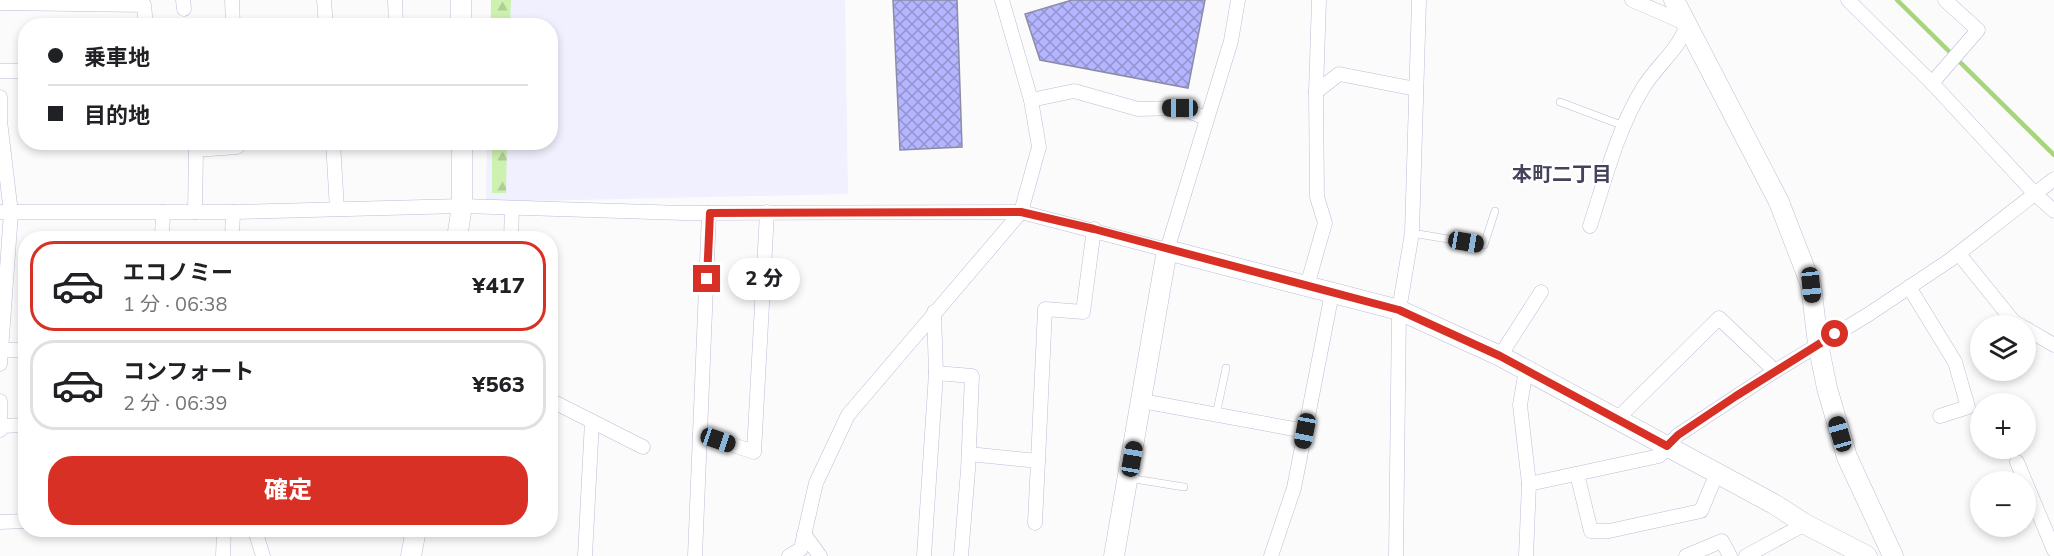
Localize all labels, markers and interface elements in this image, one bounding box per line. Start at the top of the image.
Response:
text: 乗車地 [84,43,150,73]
car [1162,99,1198,117]
text: 目的地 [84,101,150,131]
district label: 本町二丁目 [1512,161,1612,188]
car [1447,230,1485,254]
text: エコノミー [123,258,233,288]
callout: 2 分 [728,258,800,300]
icon: car [51,259,105,313]
route end [693,265,720,292]
text: 2 分 [745,265,783,292]
car [1800,266,1822,304]
text: ¥417 [472,271,525,301]
text: 1 分 · 06:38 [123,291,228,318]
map controls [1970,315,2036,537]
button: layers [1970,315,2036,381]
route start [1821,320,1848,347]
text: コンフォート [123,357,254,387]
icon: car [51,358,105,412]
text: ¥563 [472,370,525,400]
text: 2 分 · 06:39 [123,390,228,417]
button: + [1970,393,2036,459]
car [1293,412,1317,450]
car [1826,414,1854,454]
car [698,426,738,454]
car [1120,440,1144,478]
button: 確定 [48,456,528,525]
button: − [1970,471,2036,537]

